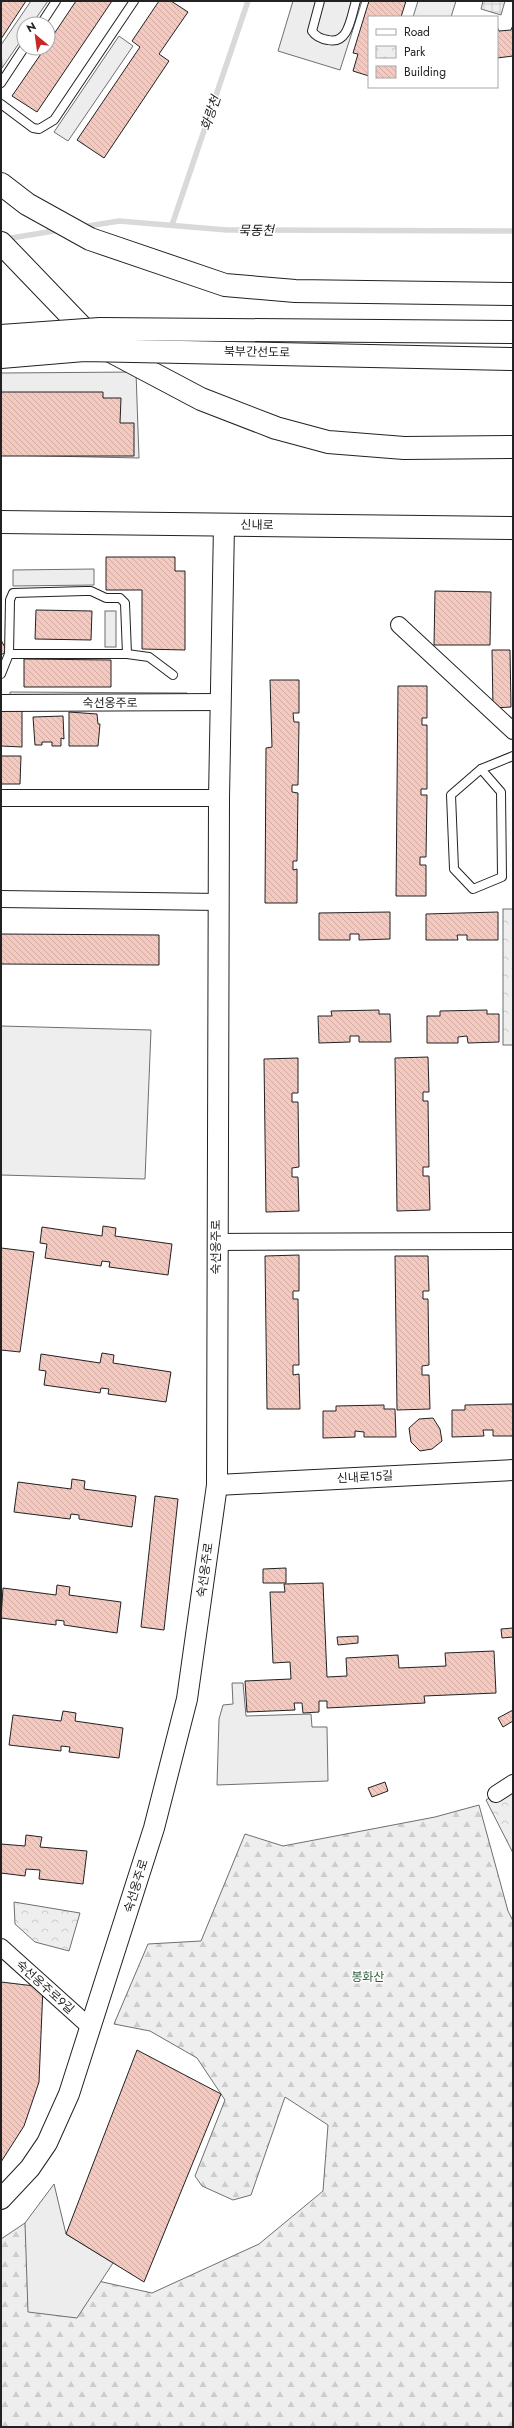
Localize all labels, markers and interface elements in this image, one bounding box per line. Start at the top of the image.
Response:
north arrow [16,16,56,56]
legend [368,16,498,88]
text: N [23,18,39,36]
text: Road [404,23,430,41]
text: Park [404,43,426,61]
text: Building [404,63,446,81]
water label: 화랑천 [196,92,226,133]
water label: 묵동천 [238,221,275,240]
street label: 북부간선도로 [224,342,290,362]
street label: 신내로 [240,516,274,534]
street label: 숙선옹주로 [82,694,138,712]
street label: 숙선옹주로 [207,1219,225,1275]
street label: 신내로15길 [336,1467,394,1487]
street label: 숙선옹주로 [192,1541,218,1599]
street label: 숙선옹주로 [119,1857,153,1915]
street label: 숙선옹주로9길 [12,1956,78,2018]
park label: 봉화산 [351,1968,385,1986]

